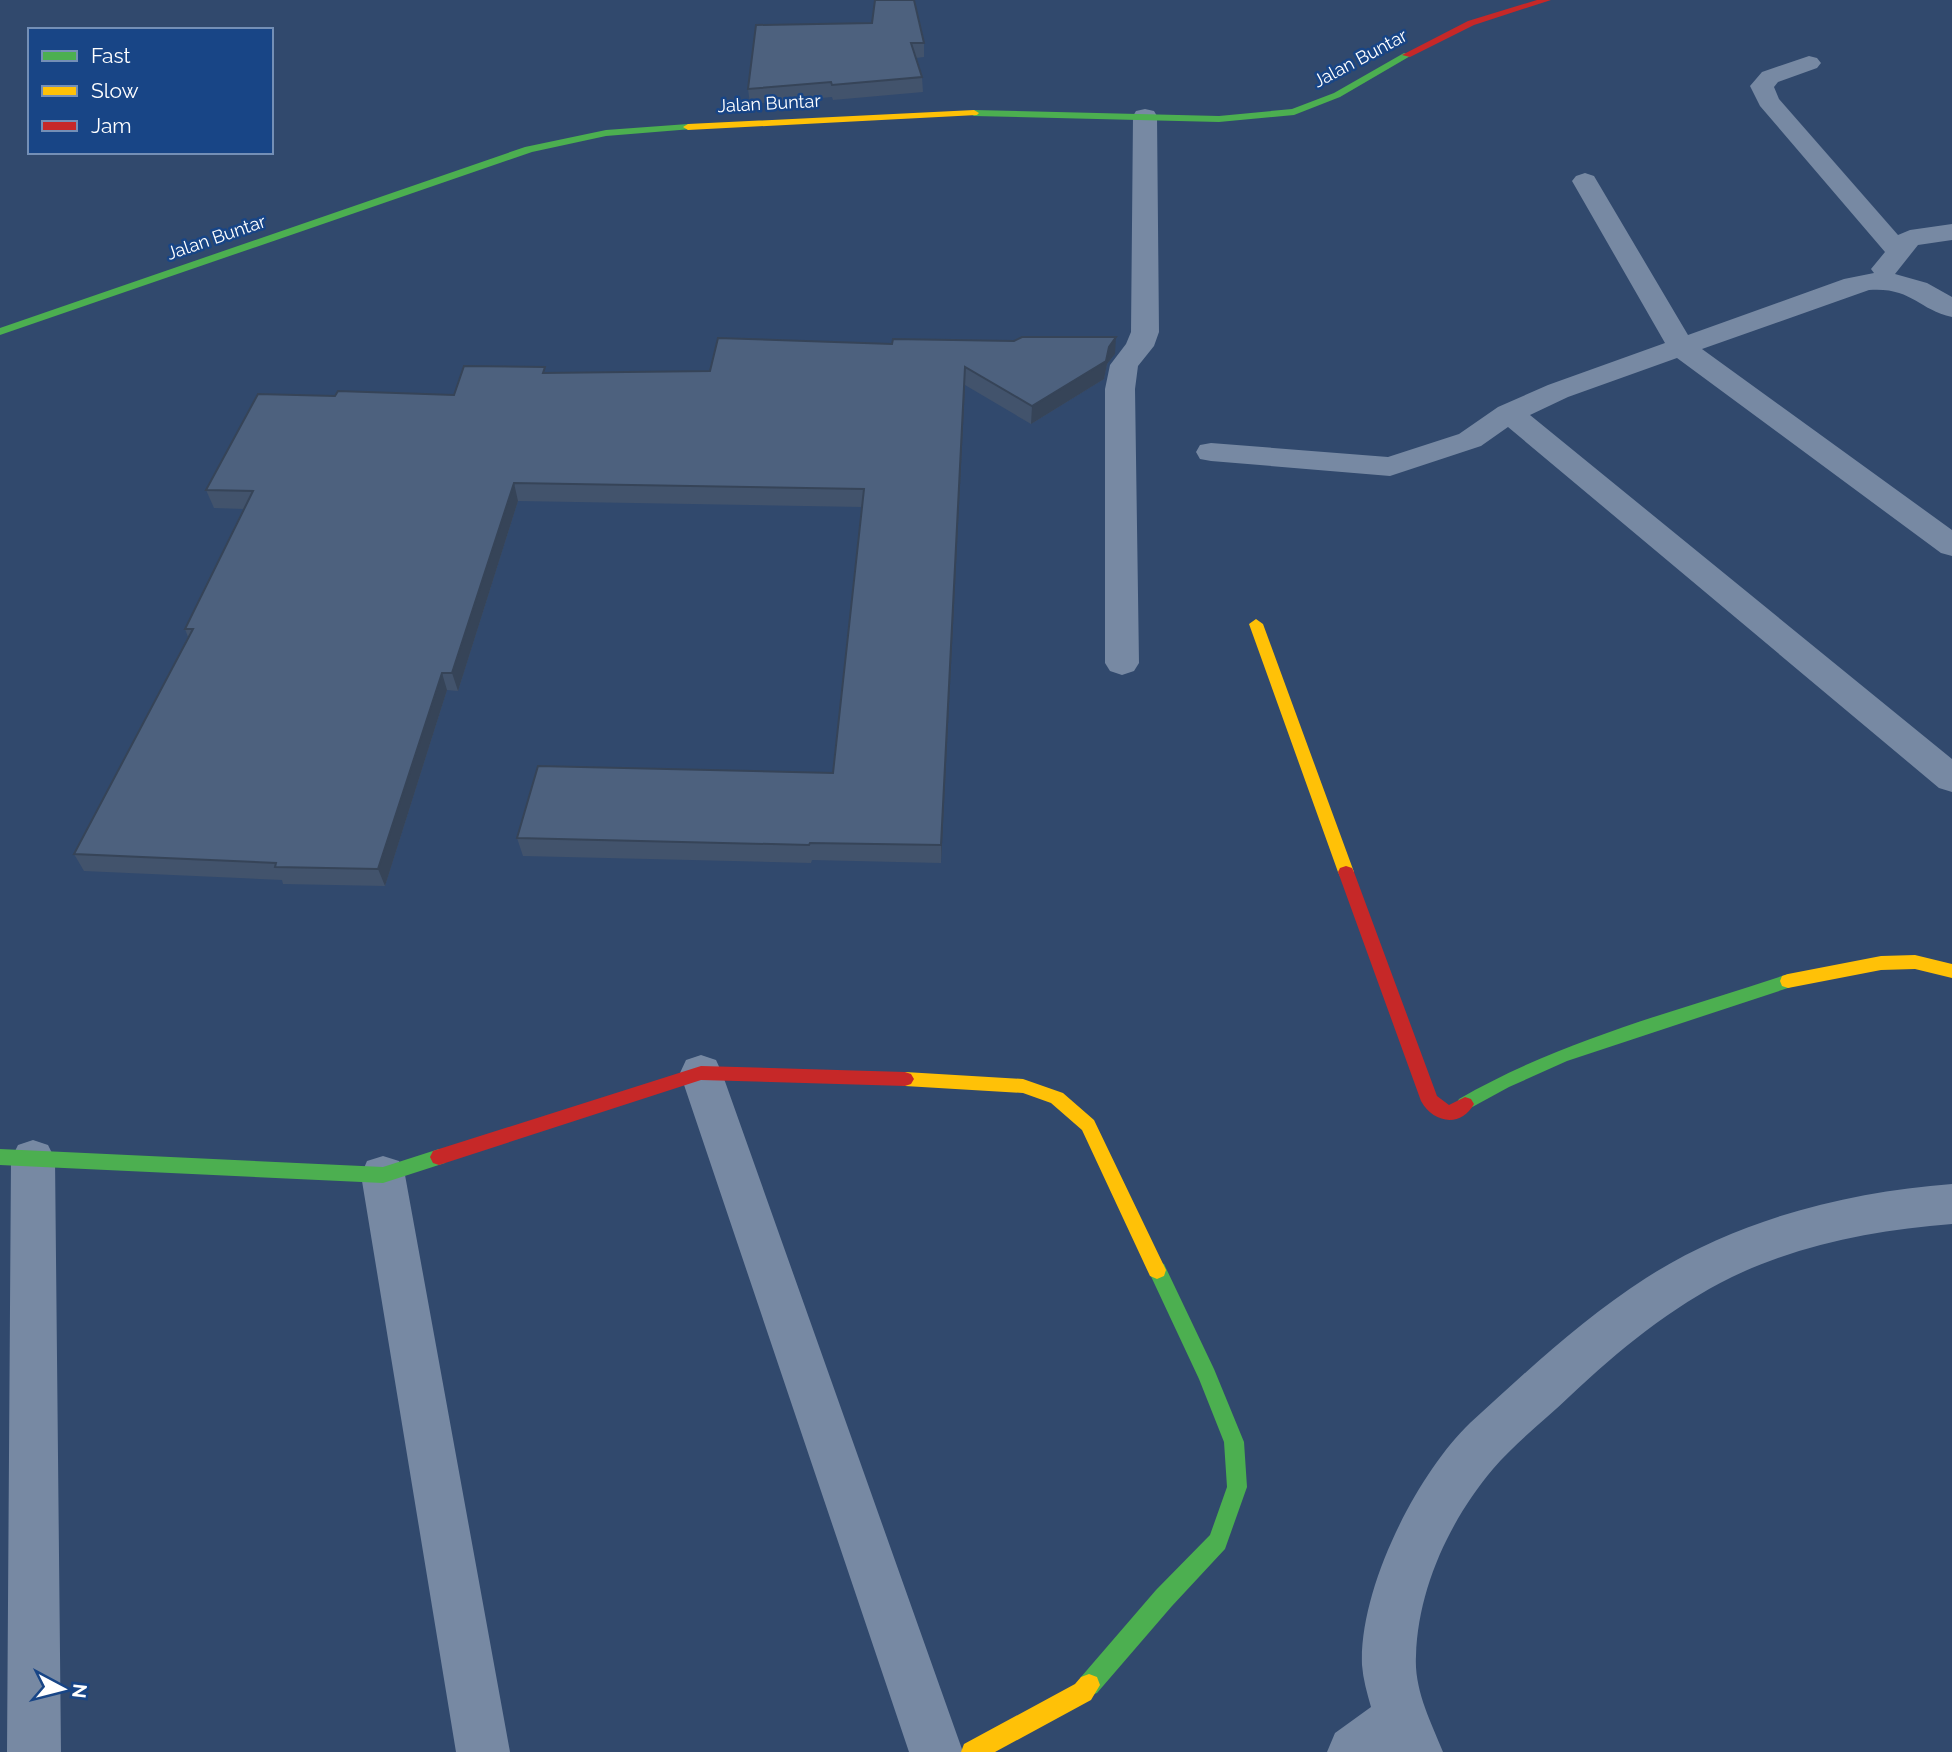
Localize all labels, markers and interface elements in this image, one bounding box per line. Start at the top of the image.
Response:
street label: Jalan Buntar [1309,24,1411,92]
legend [28,28,273,154]
text: Fast [91,43,131,68]
text: Slow [91,78,139,103]
street label: Jalan Buntar [717,90,822,116]
text: Jam [91,113,132,138]
street label: Jalan Buntar [164,210,269,264]
north arrow [28,1654,98,1724]
text: N [68,1683,92,1700]

